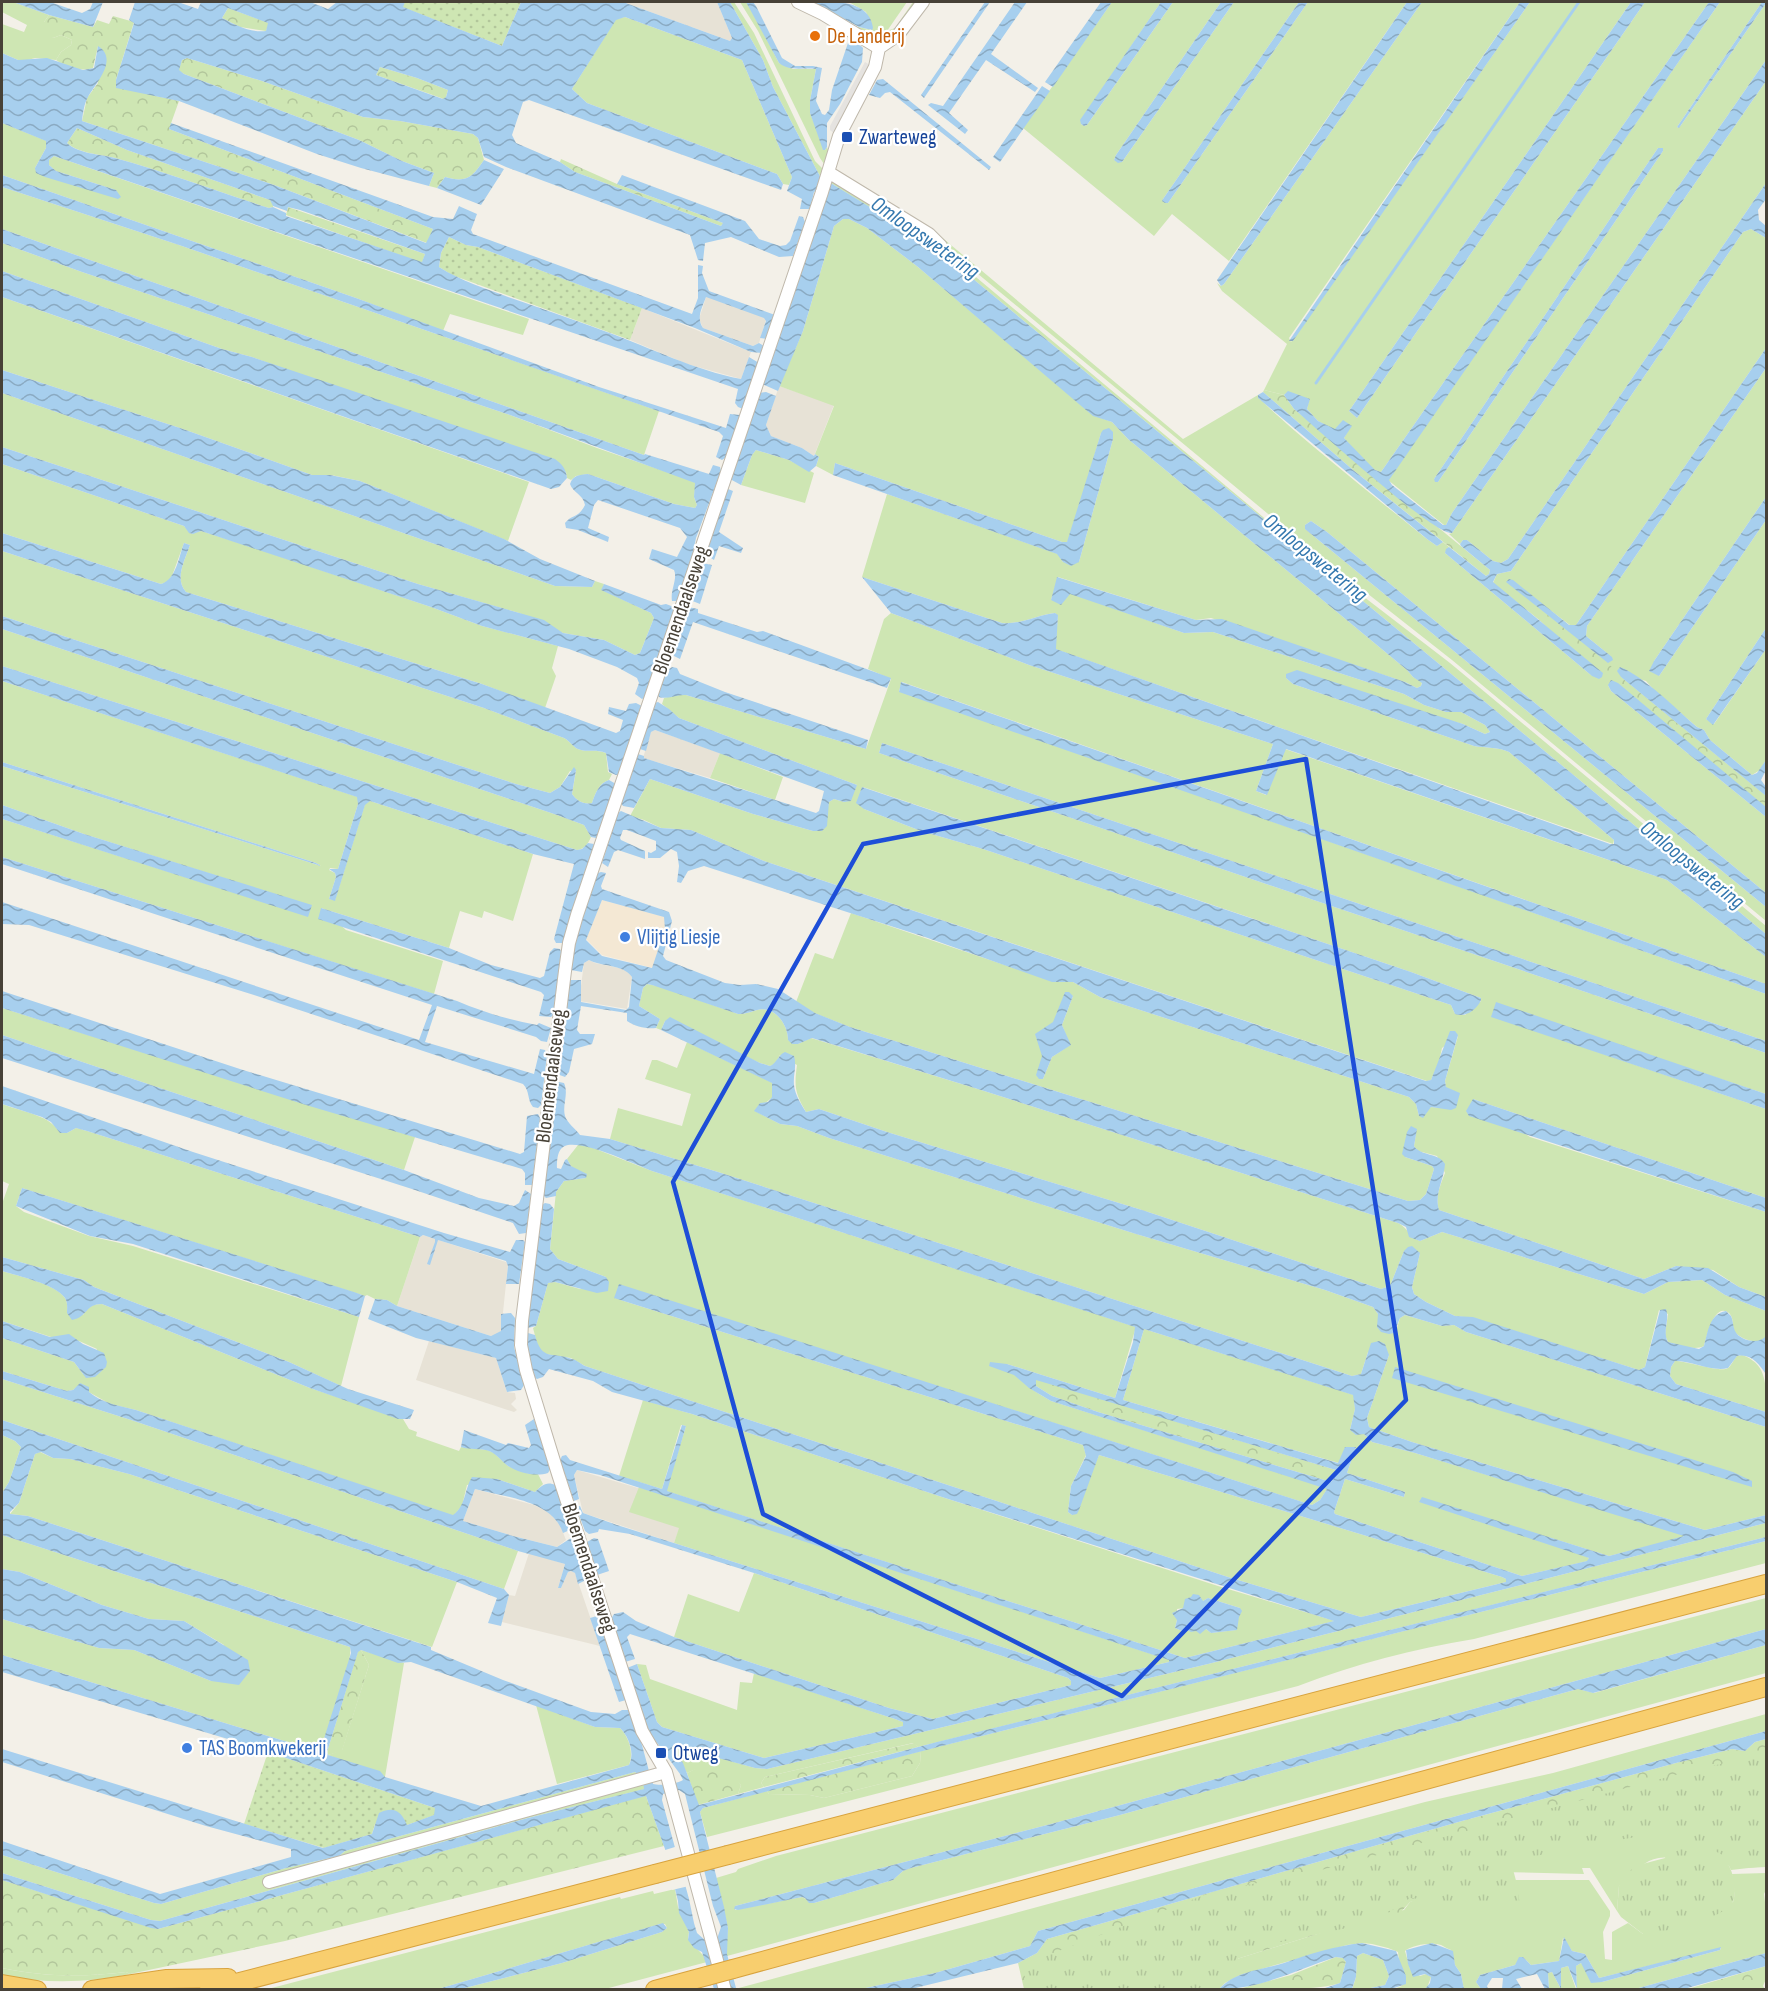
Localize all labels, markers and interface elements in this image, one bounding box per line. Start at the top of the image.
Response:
place label: De Landerij [827,24,905,49]
marker: De Landerij [808,29,822,43]
place label: Zwarteweg [859,125,936,150]
marker: Zwarteweg [840,130,854,144]
water label: Omloopswetering [865,191,985,285]
water label: Omloopswetering [1257,508,1373,608]
street label: Bloemendaalseweg [647,542,715,678]
water label: Omloopswetering [1634,815,1750,915]
place label: Vlijtig Liesje [637,925,720,950]
marker: Vlijtig Liesje [618,930,632,944]
street label: Bloemendaalseweg [530,1008,572,1144]
street label: Bloemendaalseweg [556,1500,622,1636]
place label: TAS Boomkwekerij [199,1736,326,1761]
marker: TAS Boomkwekerij [180,1741,194,1755]
place label: Otweg [673,1741,718,1766]
marker: Otweg [654,1746,668,1760]

